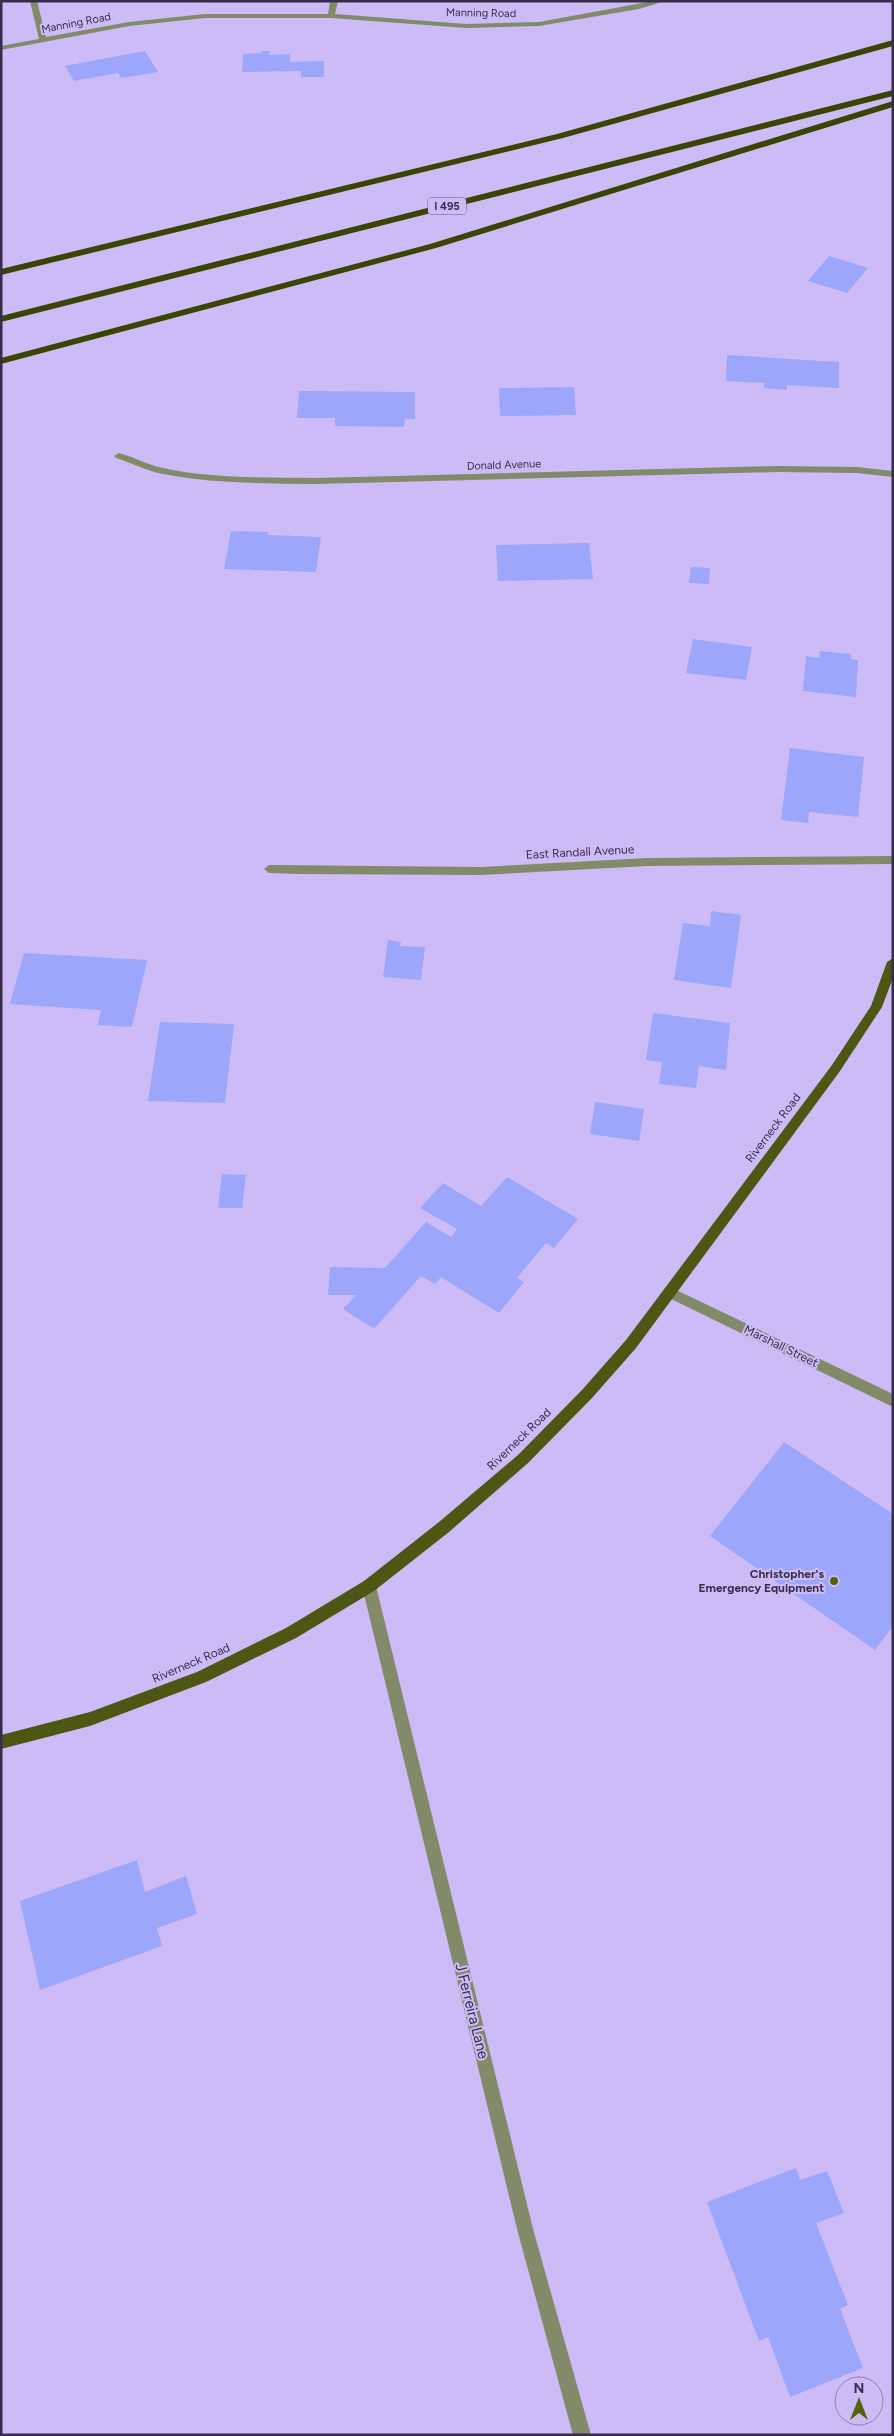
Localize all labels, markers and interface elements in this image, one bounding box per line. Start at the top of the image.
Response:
street label: Manning Road [446,6,516,20]
street label: Manning Road [40,10,112,36]
road number: I 495 [428,198,466,215]
street label: Donald Avenue [467,457,541,473]
street label: East Randall Avenue [525,842,635,862]
street label: Riverneck Road [742,1091,804,1165]
street label: Marshall Street [742,1322,821,1370]
street label: Riverneck Road [484,1405,554,1473]
place label: Christopher's Emergency Equipment [698,1567,824,1595]
marker: Christopher's Emergency Equipment [828,1575,840,1587]
street label: Riverneck Road [150,1640,232,1686]
street label: J Ferreira Lane [451,1961,493,2061]
north arrow [834,2376,884,2426]
text: N [854,2380,864,2397]

